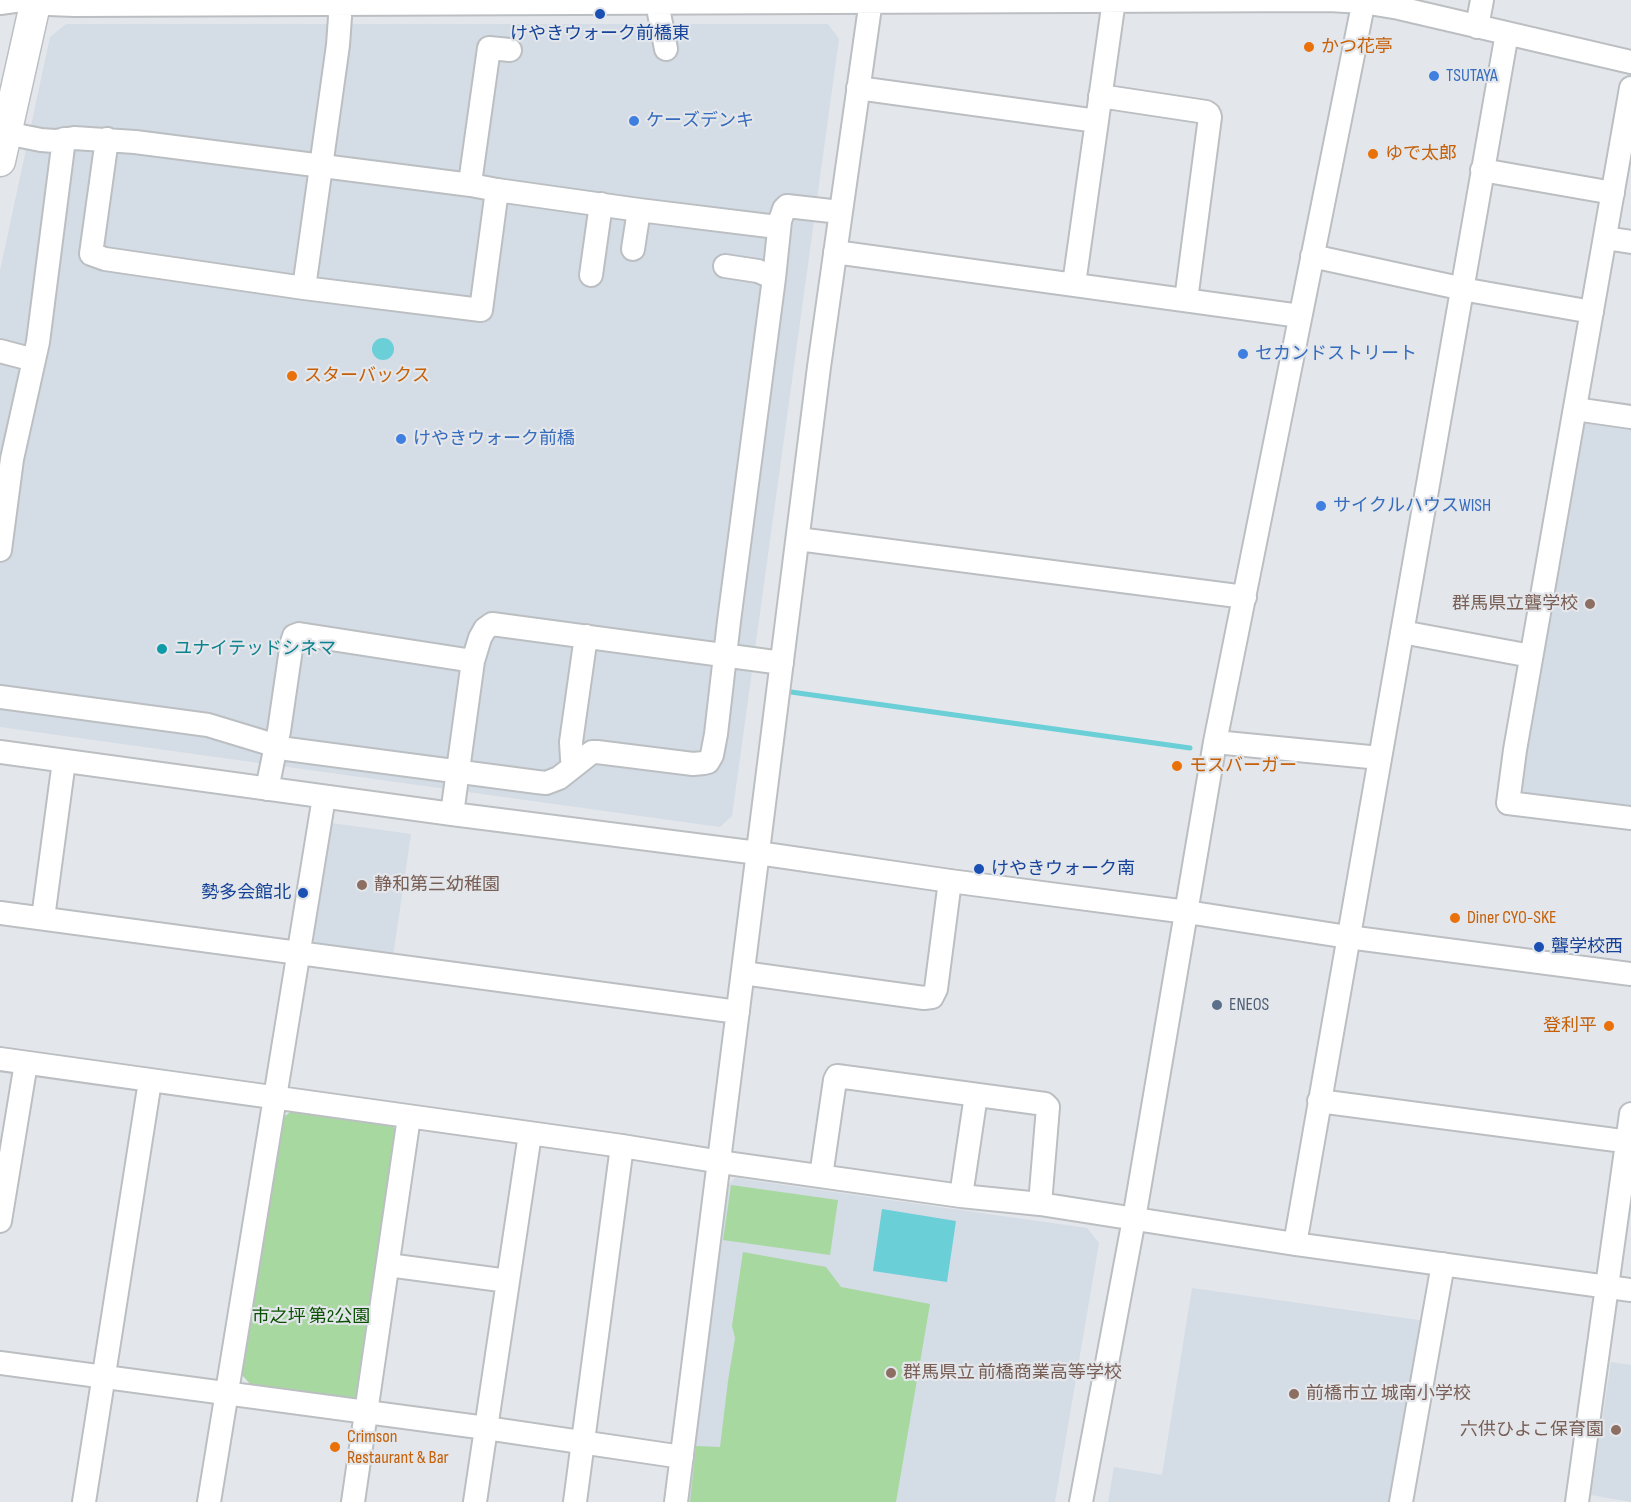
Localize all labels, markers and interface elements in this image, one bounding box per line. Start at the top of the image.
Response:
marker: けやきウォーク前橋東 [593,7,607,21]
place label: けやきウォーク前橋東 [510,23,690,45]
place label: かつ花亭 [1321,36,1393,58]
marker: かつ花亭 [1302,40,1316,54]
place label: TSUTAYA [1446,65,1498,87]
marker: TSUTAYA [1427,69,1441,83]
place label: ケーズデンキ [646,110,754,132]
marker: ケーズデンキ [627,114,641,128]
place label: ゆで太郎 [1385,143,1457,165]
marker: ゆで太郎 [1366,147,1380,161]
place label: セカンドストリート [1255,343,1417,365]
marker: セカンドストリート [1236,347,1250,361]
place label: スターバックス [304,365,430,387]
marker: スターバックス [285,369,299,383]
place label: けやきウォーク前橋 [413,428,575,450]
marker: けやきウォーク前橋 [394,432,408,446]
place label: サイクルハウスWISH [1333,495,1491,517]
marker: サイクルハウスWISH [1314,499,1328,513]
place label: 群馬県立聾学校 [1452,593,1578,615]
marker: 群馬県立聾学校 [1583,597,1597,611]
place label: ユナイテッドシネマ [174,638,336,660]
marker: ユナイテッドシネマ [155,642,169,656]
place label: モスバーガー [1189,755,1297,777]
marker: モスバーガー [1170,759,1184,773]
place label: けやきウォーク南 [991,858,1135,880]
marker: けやきウォーク南 [972,862,986,876]
place label: 静和第三幼稚園 [374,874,500,896]
marker: 静和第三幼稚園 [355,878,369,892]
place label: 勢多会館北 [201,882,291,904]
marker: 勢多会館北 [296,886,310,900]
place label: Diner CYO-SKE [1467,907,1556,929]
marker: Diner CYO-SKE [1448,911,1462,925]
place label: 聾学校西 [1551,936,1623,958]
marker: 聾学校西 [1532,940,1546,954]
place label: ENEOS [1229,994,1269,1016]
marker: ENEOS [1210,998,1224,1012]
place label: 登利平 [1543,1015,1597,1037]
marker: 登利平 [1602,1019,1616,1033]
park label: 市之坪 第2公園 [252,1306,370,1328]
place label: 群馬県立 前橋商業高等学校 [903,1362,1122,1384]
marker: 群馬県立 前橋商業高等学校 [884,1366,898,1380]
place label: 前橋市立 城南小学校 [1306,1383,1471,1405]
marker: 前橋市立 城南小学校 [1287,1387,1301,1401]
place label: 六供ひよこ保育園 [1460,1419,1604,1441]
marker: 六供ひよこ保育園 [1609,1423,1623,1437]
place label: Crimson Restaurant & Bar [347,1426,449,1468]
marker: Crimson Restaurant & Bar [328,1440,342,1454]

